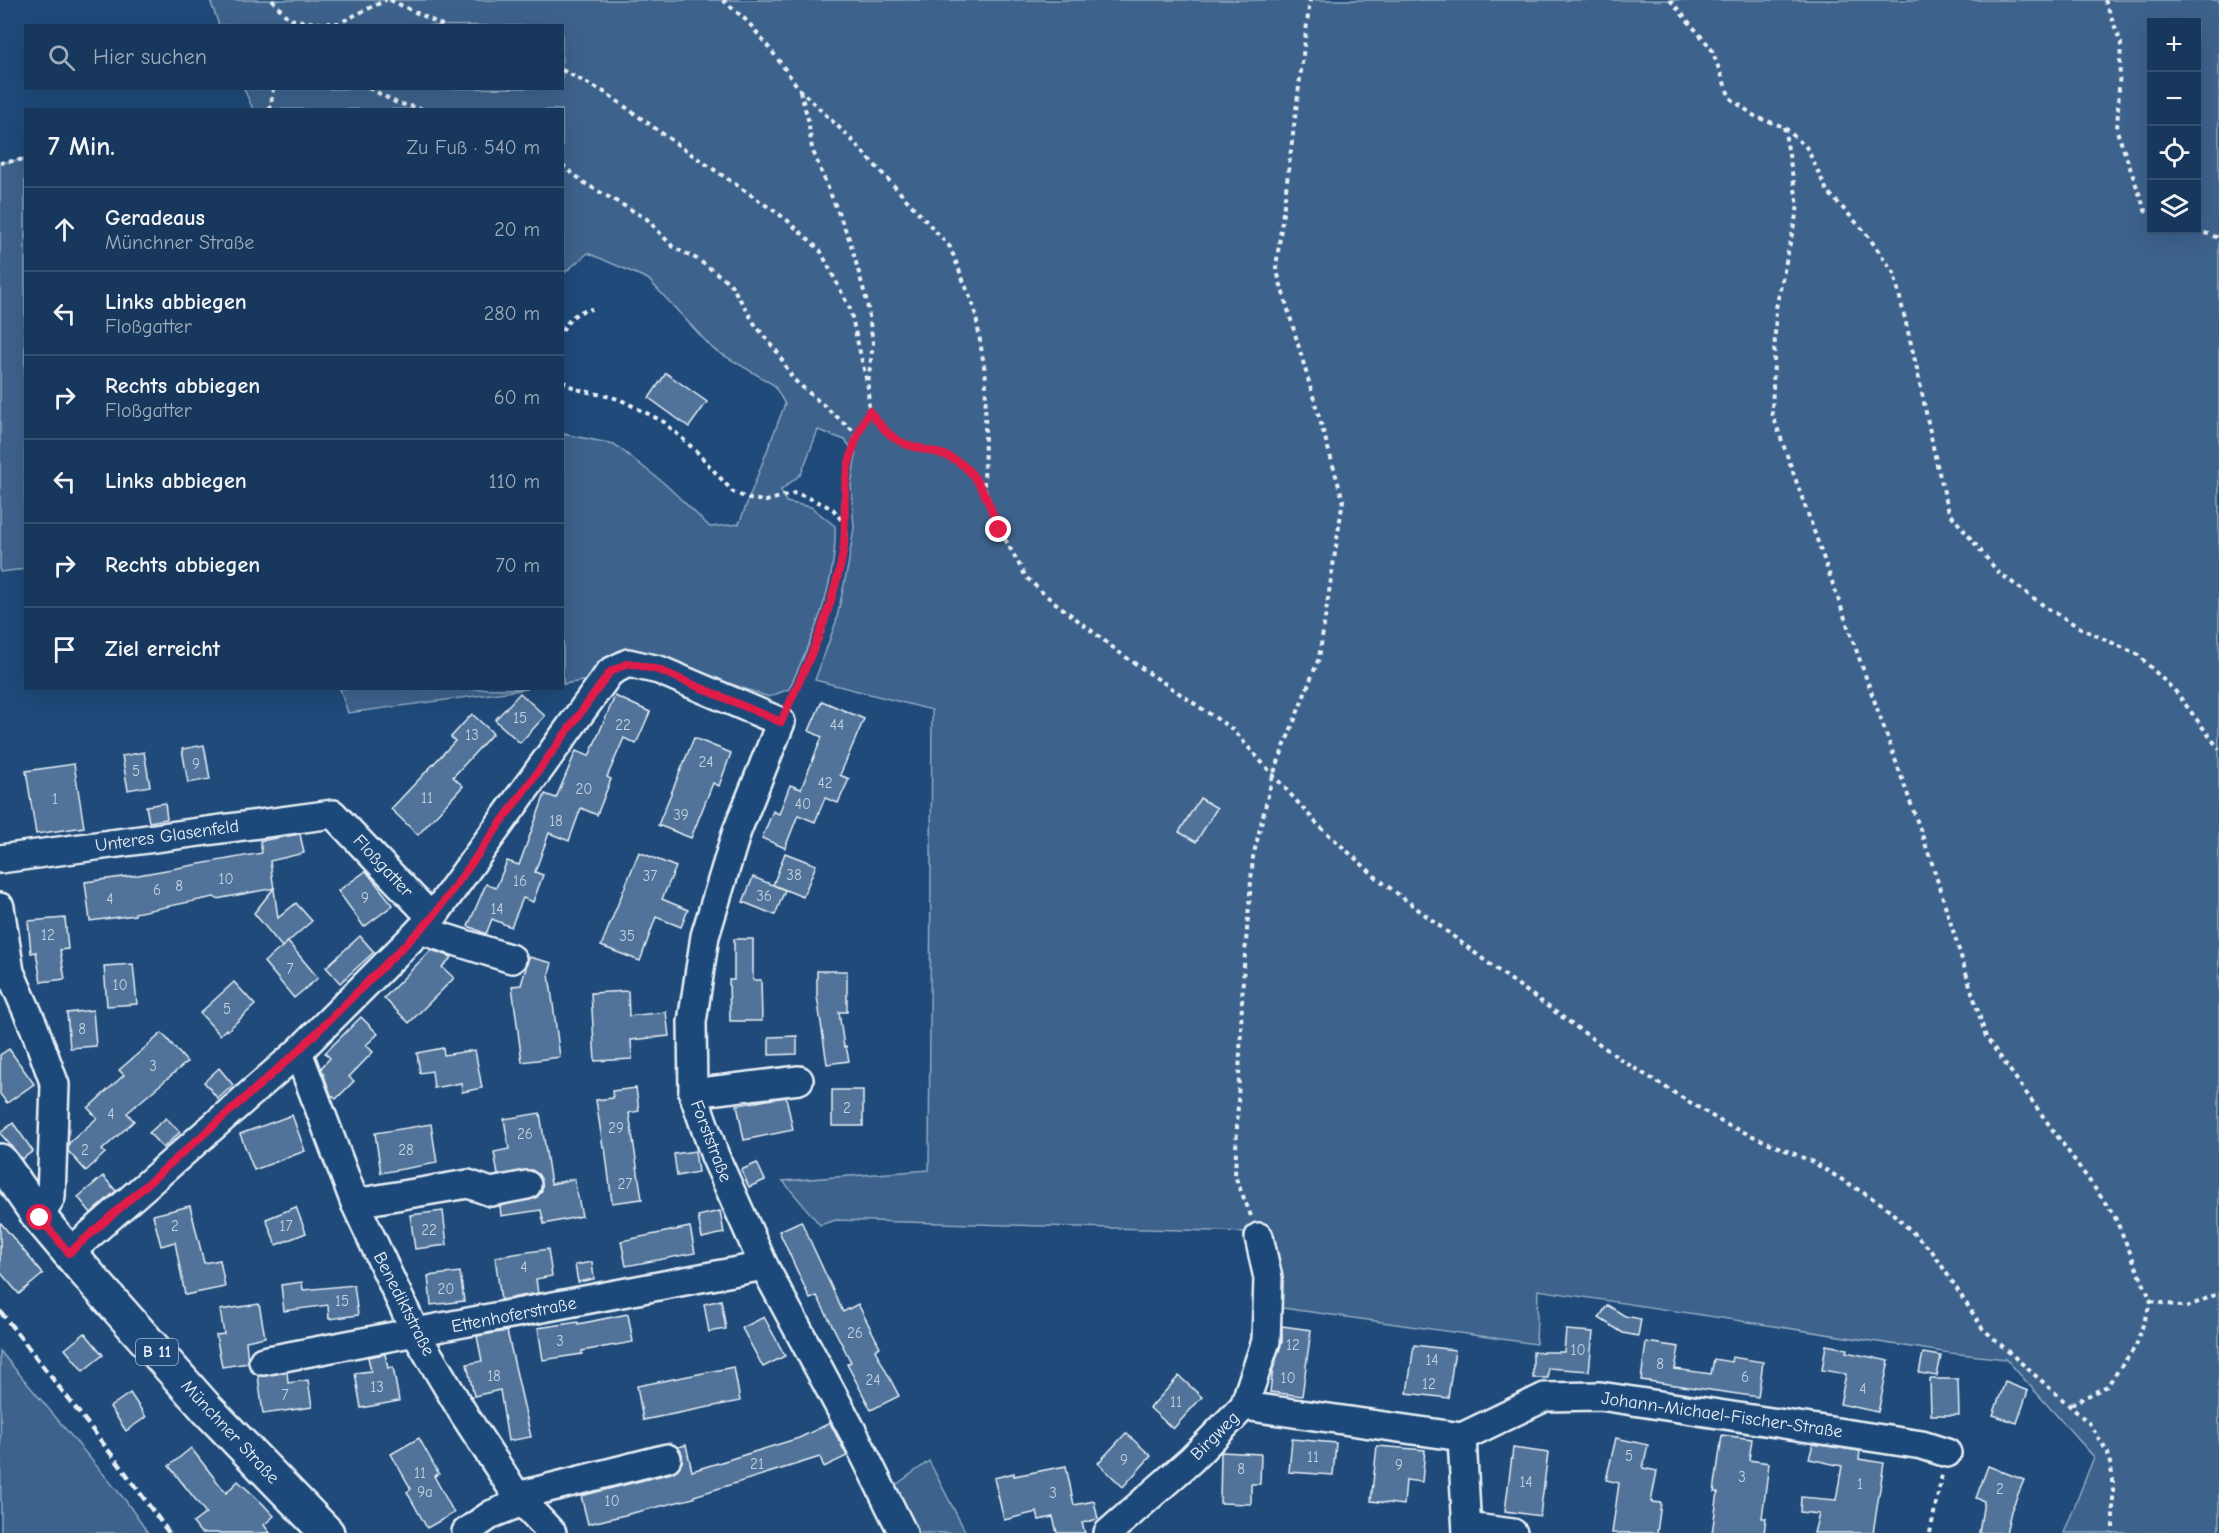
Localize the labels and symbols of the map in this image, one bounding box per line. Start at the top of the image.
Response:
route end [985,516,1011,542]
house number: 15 [513,709,527,727]
house number: 22 [615,716,631,734]
house number: 44 [830,716,844,734]
house number: 13 [465,726,479,744]
house number: 24 [698,753,714,771]
house number: 9 [192,755,200,773]
house number: 5 [132,762,140,780]
house number: 42 [817,774,833,792]
house number: 20 [576,780,592,798]
house number: 11 [421,789,433,807]
house number: 1 [52,790,58,808]
house number: 40 [795,795,811,813]
house number: 39 [673,806,689,824]
house number: 18 [549,812,563,830]
street label: Unteres Glasenfeld [94,816,240,856]
street label: Floßgatter [349,830,418,902]
house number: 38 [786,866,802,884]
house number: 37 [643,867,657,885]
house number: 10 [218,870,234,888]
house number: 16 [513,872,527,890]
house number: 8 [175,877,183,895]
house number: 6 [153,881,161,899]
house number: 36 [756,887,772,905]
house number: 9 [361,889,369,907]
house number: 4 [106,890,114,908]
house number: 14 [490,900,504,918]
house number: 12 [41,926,55,944]
house number: 35 [619,927,635,945]
house number: 7 [286,960,294,978]
house number: 10 [112,976,128,994]
house number: 5 [223,1000,231,1018]
house number: 8 [78,1020,86,1038]
house number: 3 [149,1057,157,1075]
street label: Forststraße [686,1097,736,1185]
house number: 2 [843,1099,851,1117]
house number: 4 [107,1105,115,1123]
house number: 29 [608,1119,624,1137]
house number: 26 [517,1125,533,1143]
house number: 2 [81,1141,89,1159]
house number: 28 [398,1141,414,1159]
house number: 27 [618,1175,632,1193]
route start [26,1204,52,1230]
house number: 2 [171,1217,179,1235]
house number: 17 [279,1217,293,1235]
house number: 22 [421,1221,437,1239]
street label: Benediktstraße [369,1249,439,1359]
house number: 4 [520,1258,528,1276]
house number: 20 [438,1280,454,1298]
house number: 15 [335,1292,349,1310]
street label: Ettenhoferstraße [450,1293,578,1337]
house number: 26 [847,1324,863,1342]
house number: 3 [556,1332,564,1350]
house number: 12 [1286,1336,1300,1354]
road number: B 11 [136,1339,178,1365]
house number: 10 [1570,1341,1586,1359]
house number: 14 [1425,1351,1439,1369]
house number: 8 [1656,1355,1664,1373]
house number: 18 [487,1367,501,1385]
house number: 6 [1741,1368,1749,1386]
house number: 10 [1280,1369,1296,1387]
house number: 24 [865,1371,881,1389]
house number: 12 [1422,1375,1436,1393]
street label: Münchner Straße [177,1376,283,1488]
house number: 13 [370,1378,384,1396]
house number: 4 [1859,1380,1867,1398]
house number: 7 [281,1386,289,1404]
street label: Johann-Michael-Fischer-Straße [1600,1388,1844,1442]
house number: 11 [1170,1393,1182,1411]
street label: Birgweg [1186,1407,1244,1465]
house number: 5 [1625,1447,1633,1465]
house number: 11 [1307,1448,1319,1466]
house number: 9 [1120,1451,1128,1469]
house number: 21 [750,1455,764,1473]
house number: 9 [1395,1456,1403,1474]
house number: 8 [1237,1460,1245,1478]
house number: 11 [414,1464,426,1482]
house number: 3 [1738,1468,1746,1486]
house number: 14 [1519,1473,1533,1491]
house number: 1 [1857,1475,1863,1493]
house number: 2 [1996,1480,2004,1498]
house number: 9a [417,1483,433,1501]
house number: 3 [1049,1484,1057,1502]
house number: 10 [604,1492,620,1510]

